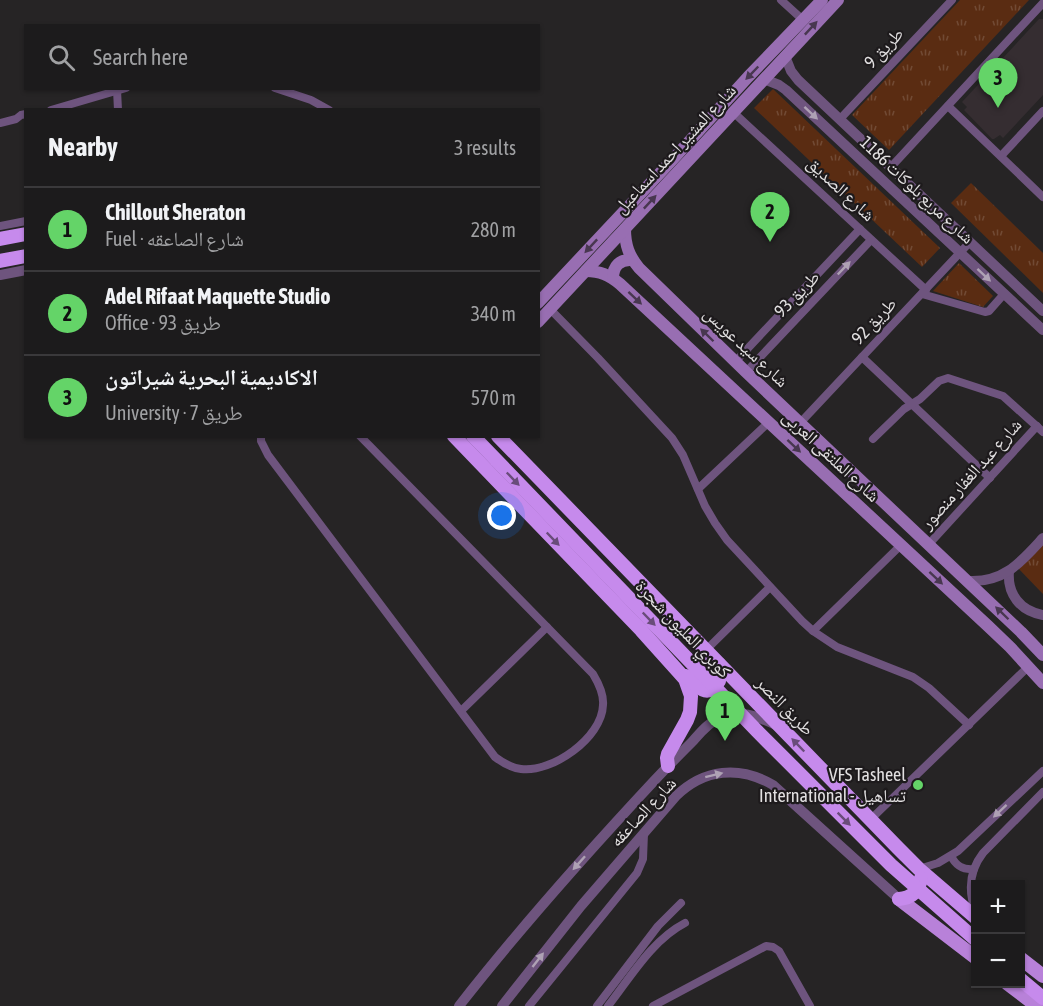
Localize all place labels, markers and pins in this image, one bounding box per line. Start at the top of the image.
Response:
pin: 3 [978,58,1018,108]
pin: 2 [750,192,790,242]
pin: 1 [706,692,744,741]
place label: VFS Tasheel International - تساهيل [759,764,906,807]
marker: VFS Tasheel International - تساهيل [911,778,925,792]

